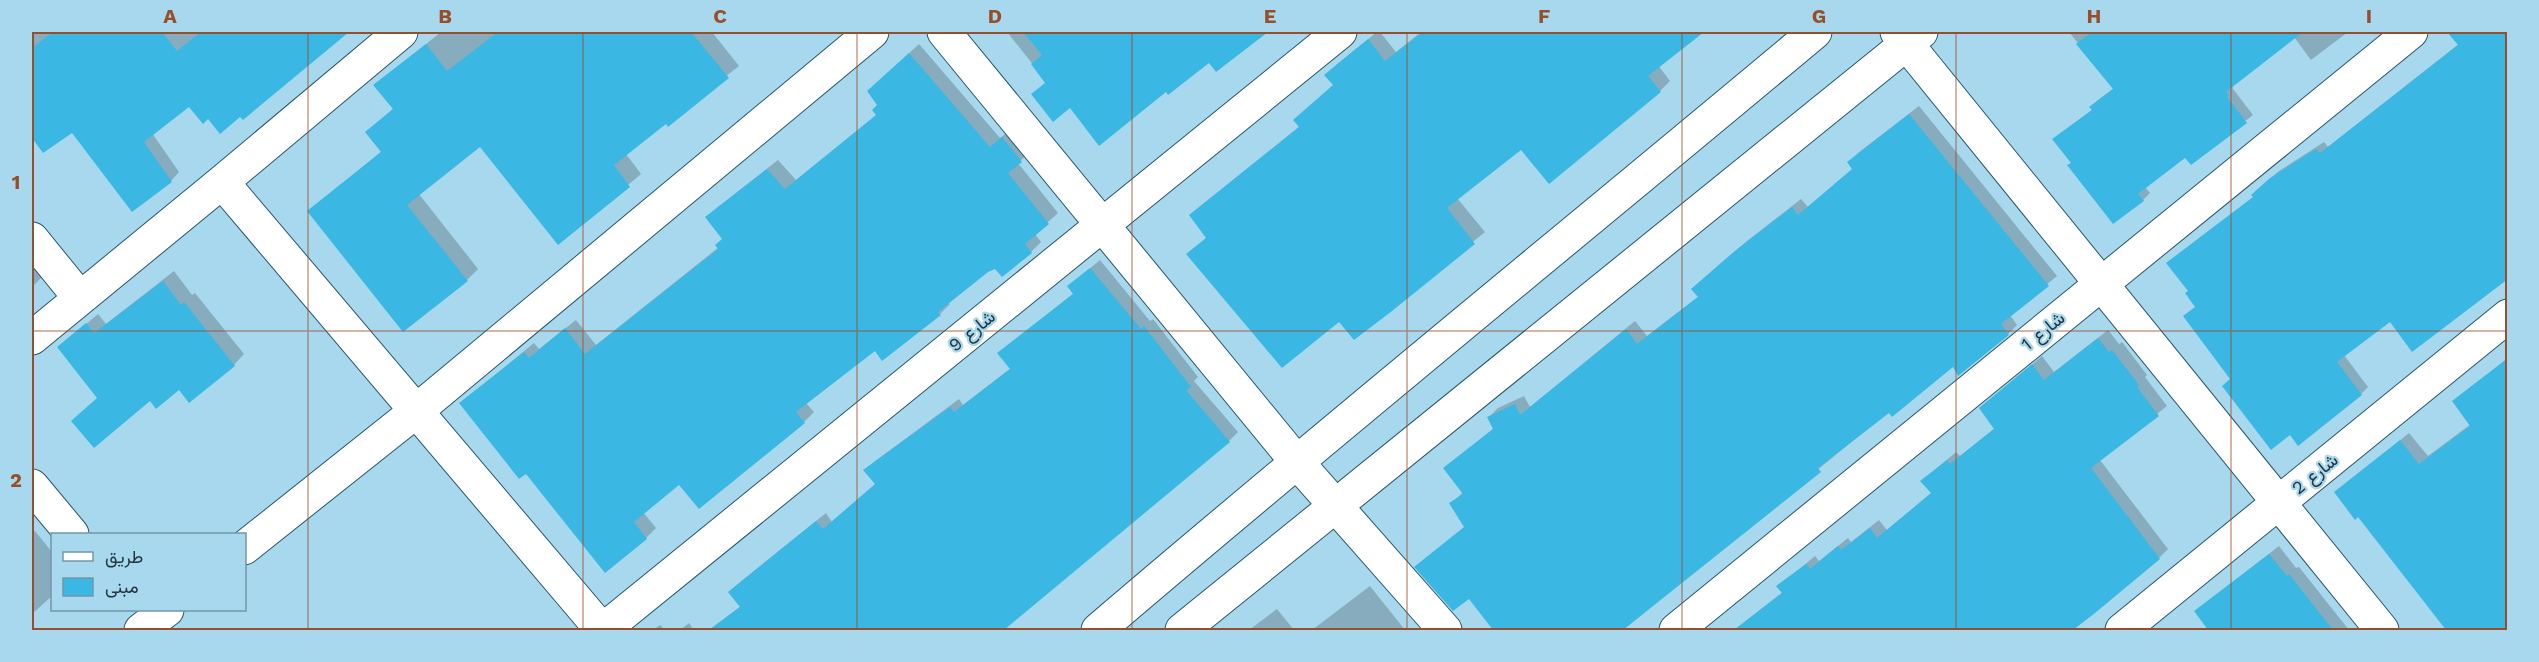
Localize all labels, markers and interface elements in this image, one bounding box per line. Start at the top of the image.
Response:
text: A [163,4,177,28]
text: B [438,4,452,28]
text: C [713,4,727,28]
text: D [988,4,1002,28]
text: E [1264,4,1276,28]
text: F [1538,4,1550,28]
text: G [1812,4,1826,28]
text: H [2087,4,2101,28]
text: I [2366,4,2372,28]
text: 1 [12,170,20,194]
street label: شارع 9 [944,306,1000,357]
street label: شارع 1 [2017,307,2070,356]
street label: شارع 2 [2288,449,2343,500]
text: 2 [10,468,22,492]
legend [51,533,246,611]
text: طريق [105,546,143,568]
text: مبنى [105,576,139,598]

